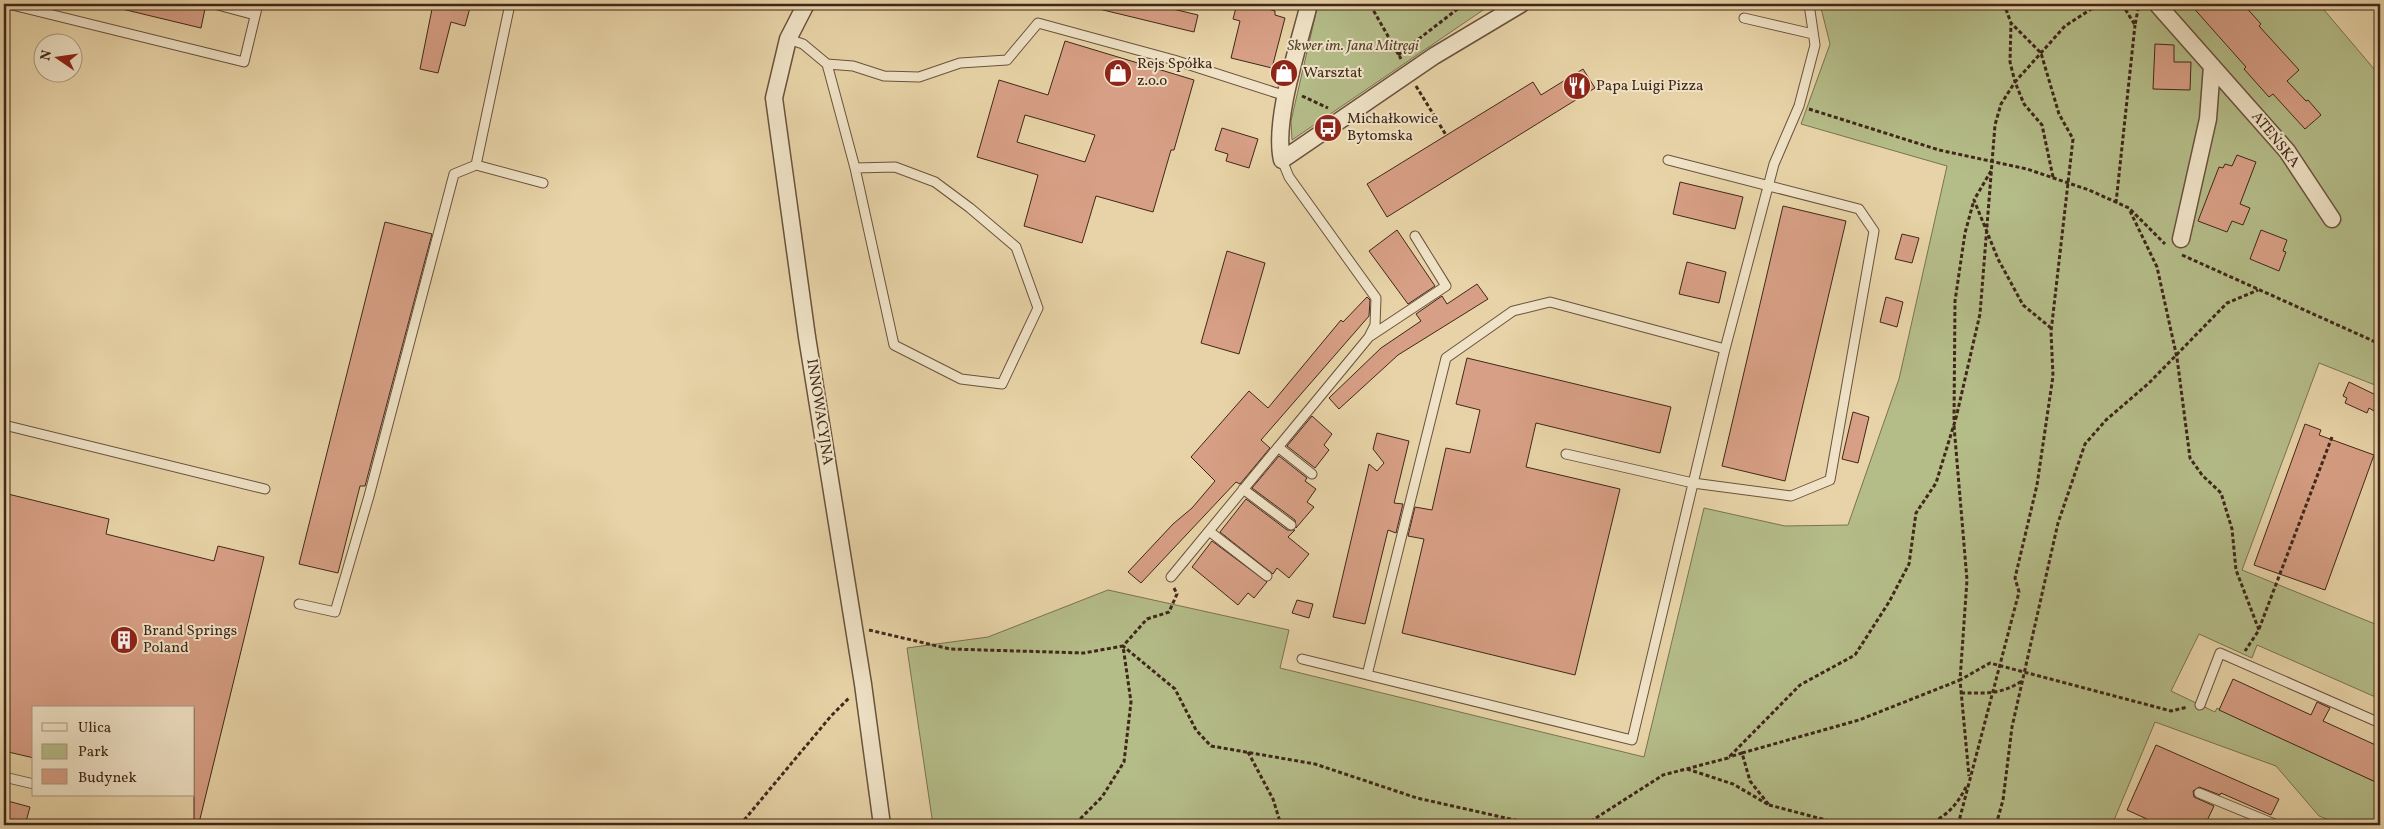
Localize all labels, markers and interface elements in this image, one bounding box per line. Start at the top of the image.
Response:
north arrow [32,32,82,82]
park label: Skwer im. Jana Mitręgi [1287,36,1419,57]
text: N [36,48,57,63]
place label: Rejs Spółka z.o.o [1137,54,1213,92]
shop icon: Rejs Spółka z.o.o [1103,58,1133,88]
shop icon: Warsztat [1269,58,1299,88]
place label: Warsztat [1303,63,1362,84]
restaurant icon: Papa Luigi Pizza [1562,71,1592,101]
place label: Papa Luigi Pizza [1596,76,1704,97]
street label: ATEŃSKA [2246,107,2305,173]
place label: Michałkowice Bytomska [1347,109,1438,147]
bus stop icon: Michałkowice Bytomska [1313,113,1343,143]
street label: INNOWACYJNA [800,357,838,467]
place label: Brand Springs Poland [143,621,237,659]
building icon: Brand Springs Poland [109,625,139,655]
legend [32,706,195,796]
text: Ulica [78,718,111,739]
text: Park [78,742,109,763]
text: Budynek [78,768,137,789]

